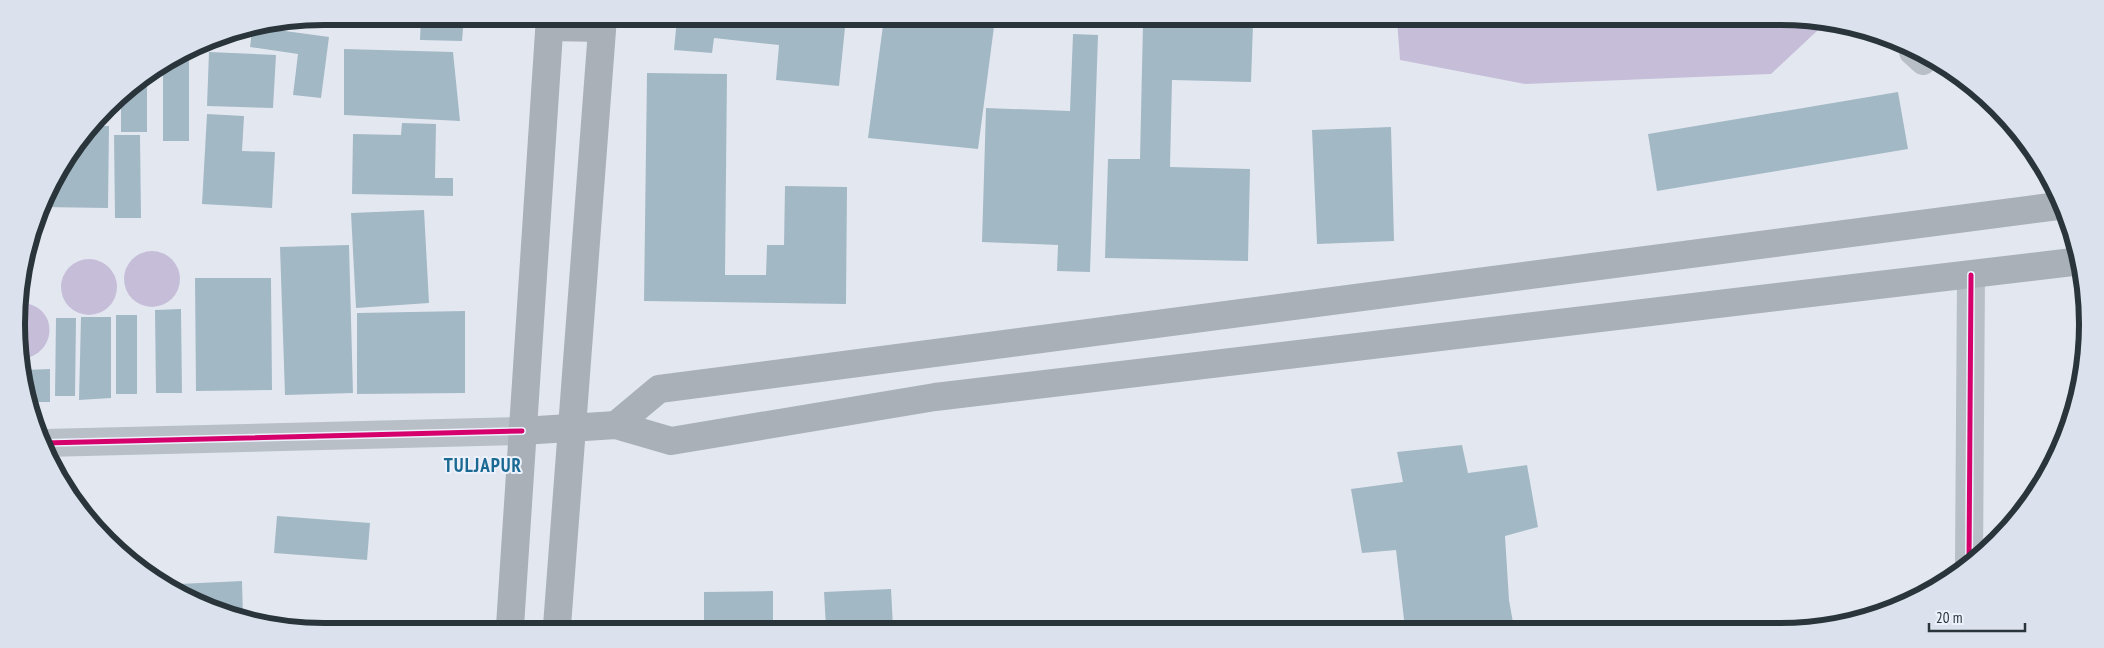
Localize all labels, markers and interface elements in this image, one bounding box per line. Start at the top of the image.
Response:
district label: TULJAPUR [444,453,522,477]
scale bar [1929,600,2025,632]
text: 20 m [1936,608,1962,627]

